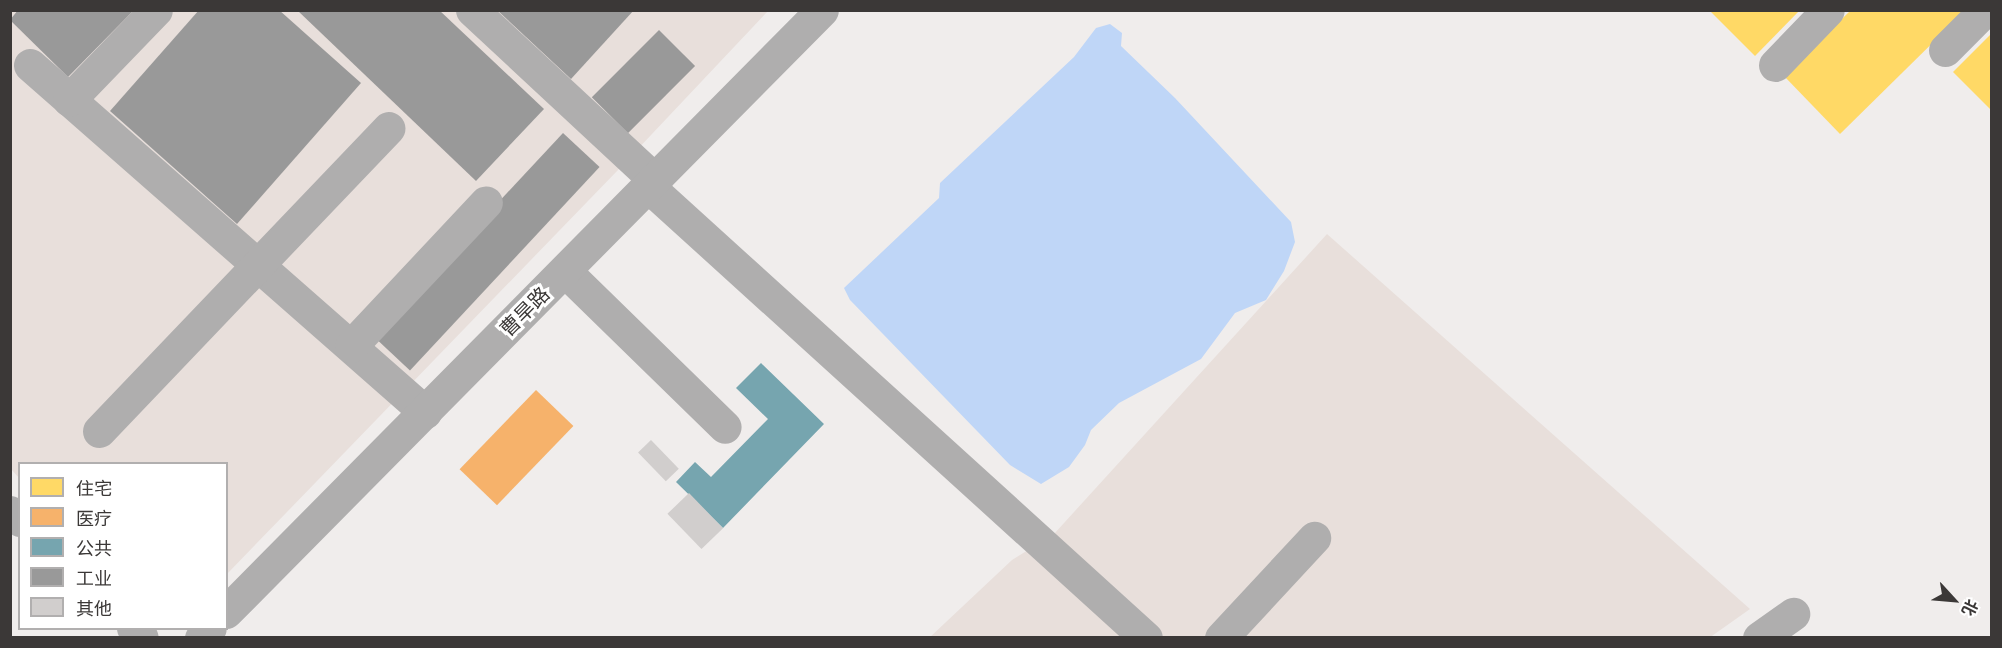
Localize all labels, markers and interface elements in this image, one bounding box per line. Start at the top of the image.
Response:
street label: 曹旱路 [495,282,555,342]
legend [18,462,228,630]
text: 住宅 [76,476,112,501]
text: 医疗 [76,506,112,531]
text: 公共 [76,536,112,561]
text: 工业 [76,566,112,591]
north arrow [1924,570,1984,630]
text: 其他 [76,596,112,621]
text: 北 [1957,596,1984,620]

